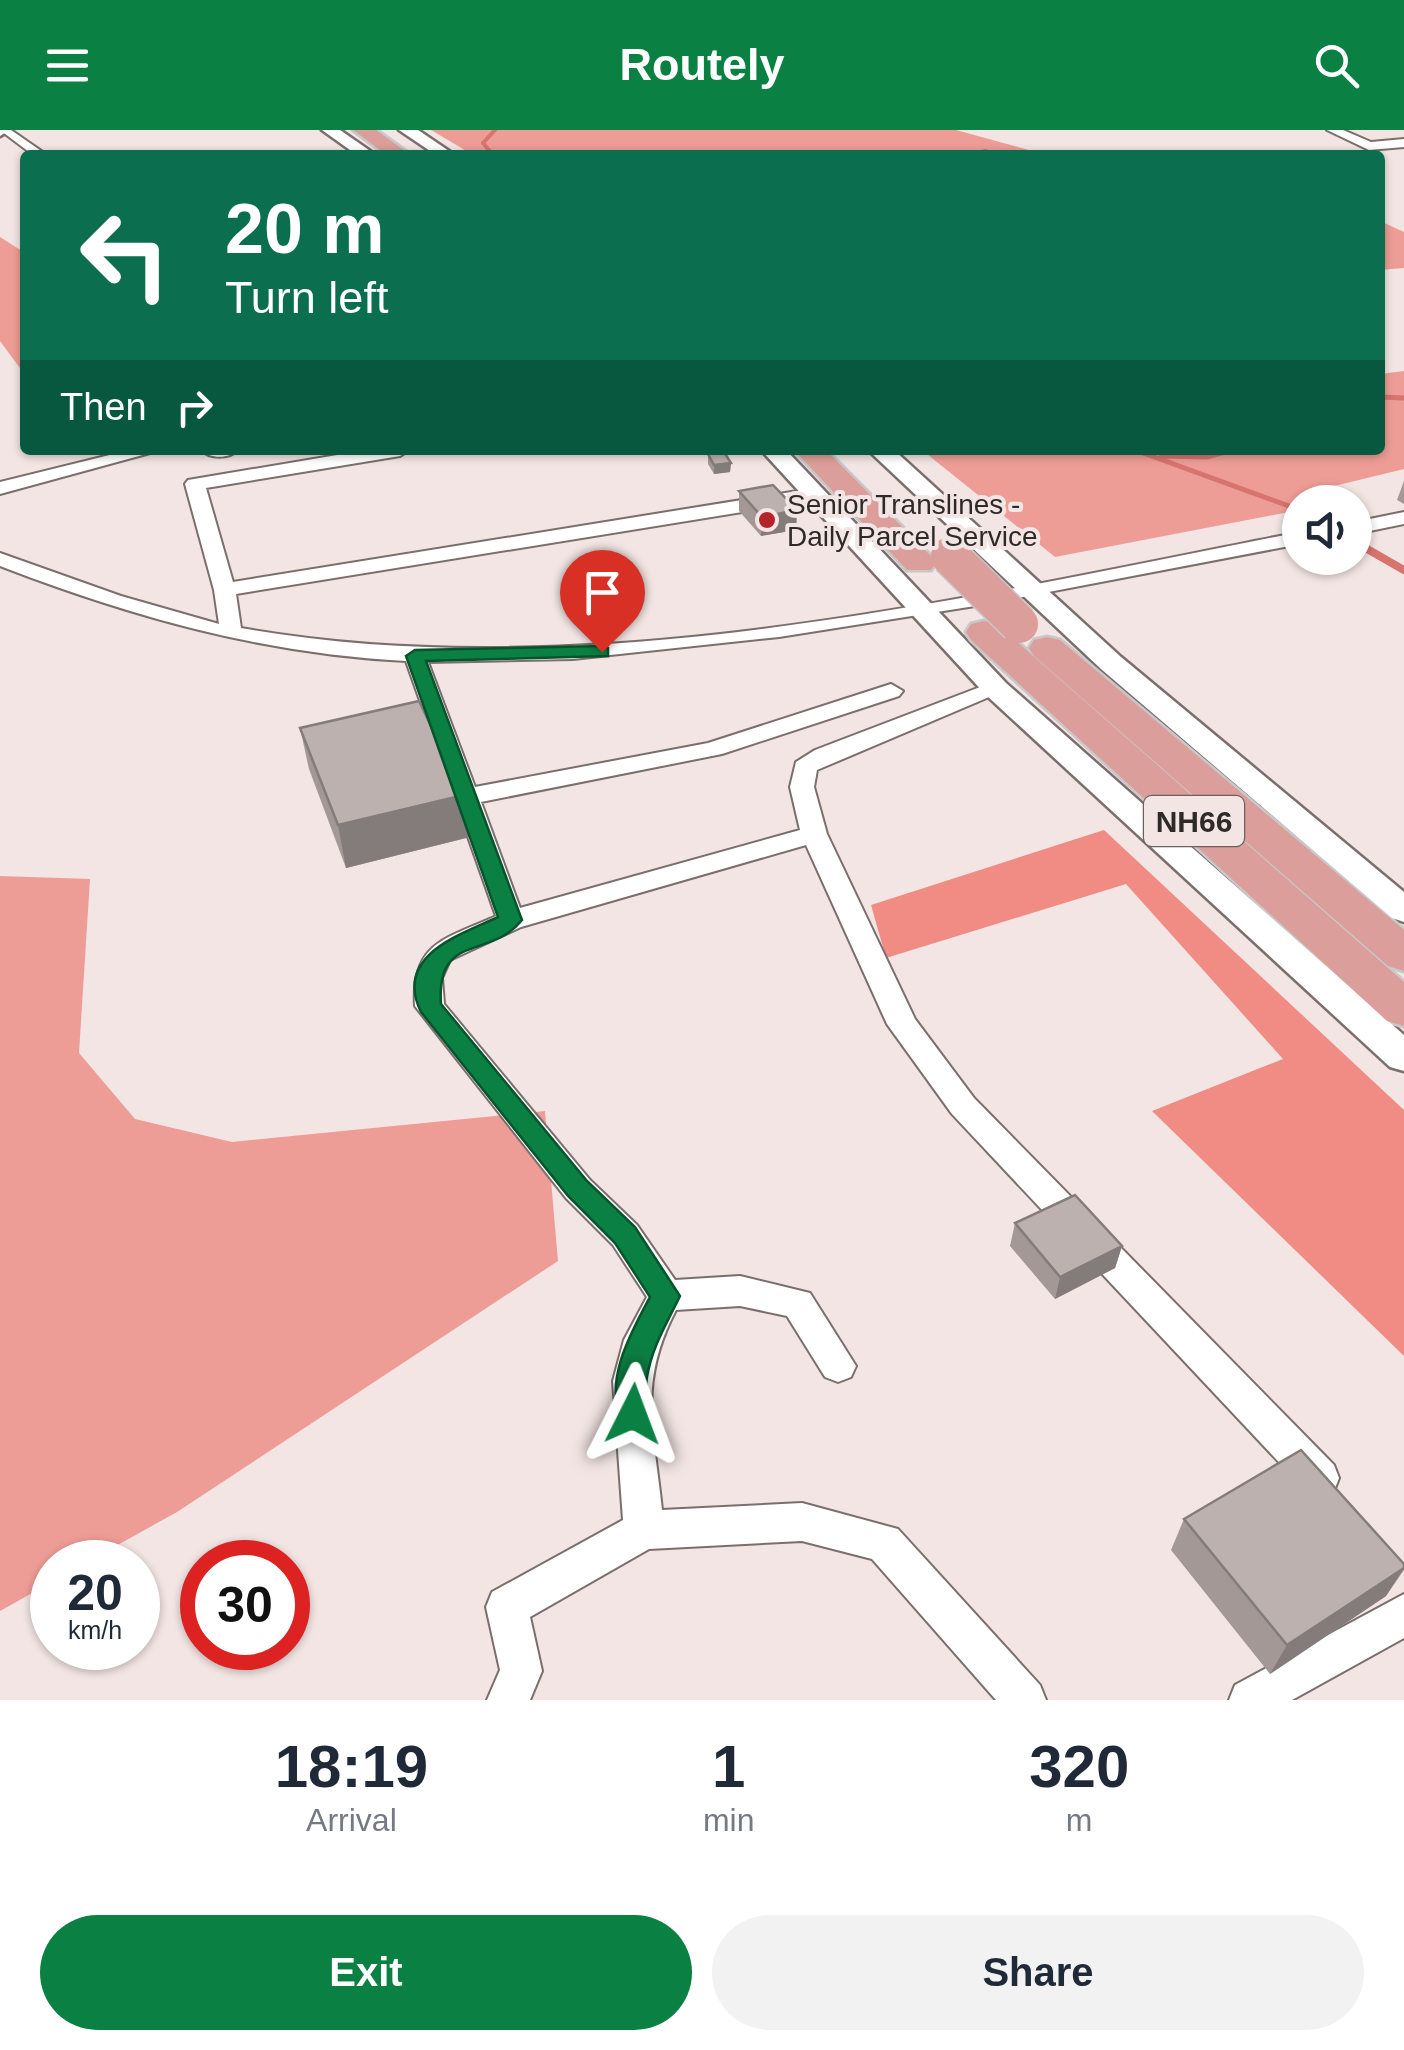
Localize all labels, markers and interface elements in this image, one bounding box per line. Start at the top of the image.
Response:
icon: menu [40,38,95,93]
icon: search [1309,38,1364,93]
text: Routely [619,39,785,90]
icon: left [60,190,190,320]
text: 20 m [225,190,385,268]
text: Turn left [225,272,388,323]
icon: right [167,380,222,435]
text: Then [60,386,147,428]
map controls [1282,485,1372,575]
button: sound [1282,485,1372,575]
place label: Senior Translines - Daily Parcel Service [787,489,1038,552]
marker: Senior Translines - Daily Parcel Service [756,509,778,531]
pin [560,550,645,653]
icon: arrive [575,565,630,620]
road number: NH66 [1144,796,1244,846]
position arrow [581,1362,685,1466]
speed limit sign: 30 [180,1540,310,1670]
text: 20 [67,1565,123,1621]
text: km/h [68,1616,122,1644]
text: 18:19 [275,1733,428,1800]
text: 1 [712,1733,745,1800]
text: 320 [1029,1733,1129,1800]
text: Arrival [306,1802,397,1838]
text: min [703,1802,754,1838]
text: m [1066,1802,1093,1838]
button: Exit [40,1915,692,2030]
button: Share [712,1915,1364,2030]

